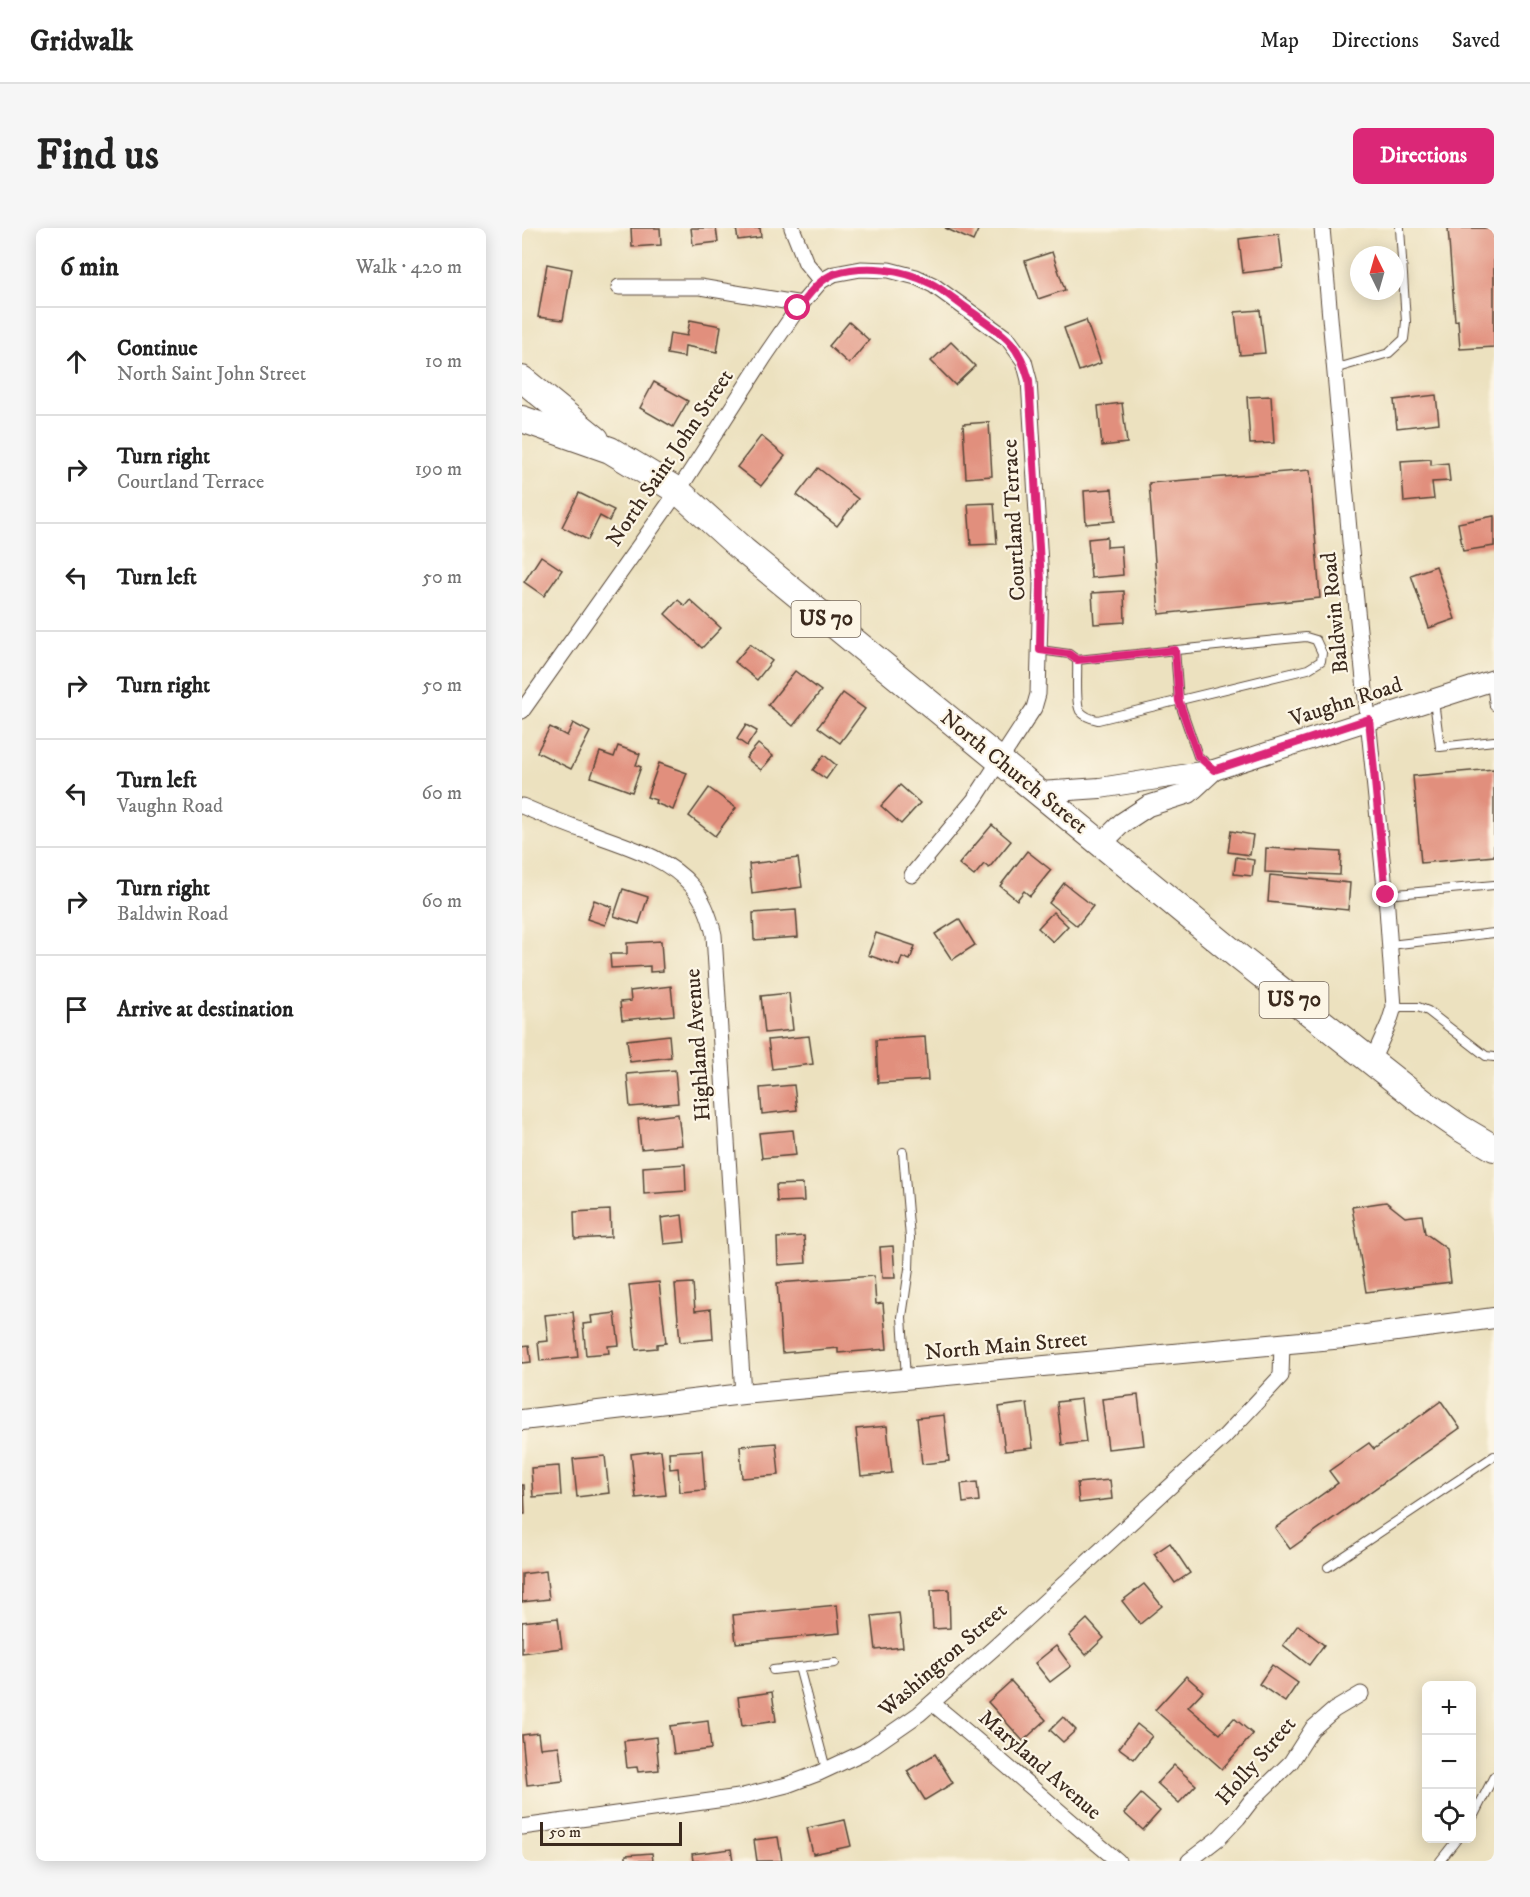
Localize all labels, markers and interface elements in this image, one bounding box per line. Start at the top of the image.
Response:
text: Gridwalk [30,24,133,59]
text: Map [1260,28,1299,54]
text: Directions [1332,28,1419,54]
text: Saved [1452,28,1500,54]
button: Directions [1353,128,1494,184]
text: Find us [36,130,159,182]
north arrow [1350,246,1404,300]
text: 6 min [60,251,119,284]
text: Walk · 420 m [356,255,462,280]
route start [784,294,810,320]
text: Continue [117,335,198,362]
icon: ahead [60,345,93,378]
text: 10 m [425,349,462,374]
text: North Saint John Street [117,362,306,387]
street label: North Saint John Street [601,364,739,552]
street label: Courtland Terrace [996,438,1032,602]
text: Turn right [117,443,210,470]
icon: right [60,453,93,486]
text: 190 m [415,457,462,482]
text: Courtland Terrace [117,470,264,495]
street label: Baldwin Road [1315,551,1355,675]
icon: left [60,561,93,594]
text: Turn left [117,564,197,591]
text: 50 m [422,565,462,590]
road number: US 70 [792,601,860,637]
icon: right [60,669,93,702]
street label: Vaughn Road [1285,671,1406,733]
text: Turn right [117,672,210,699]
text: 50 m [422,673,462,698]
street label: North Church Street [935,704,1093,840]
text: Turn left [117,767,197,794]
icon: left [60,777,93,810]
text: 60 m [422,781,462,806]
text: Vaughn Road [117,794,223,819]
text: Turn right [117,875,210,902]
route end [1372,881,1398,907]
icon: right [60,885,93,918]
text: 60 m [422,889,462,914]
text: Baldwin Road [117,902,228,927]
street label: Highland Avenue [679,968,717,1122]
road number: US 70 [1260,982,1328,1018]
icon: arrive [60,993,93,1026]
text: Arrive at destination [117,996,294,1023]
street label: North Main Street [924,1325,1088,1367]
street label: Washington Street [873,1597,1013,1724]
map controls [1422,1681,1476,1843]
button: + [1422,1681,1476,1735]
street label: Maryland Avenue [973,1704,1107,1826]
street label: Holly Street [1210,1711,1302,1811]
button: − [1422,1735,1476,1789]
button: locate [1422,1789,1476,1843]
scale bar [540,1819,682,1846]
text: 50 m [549,1822,581,1842]

